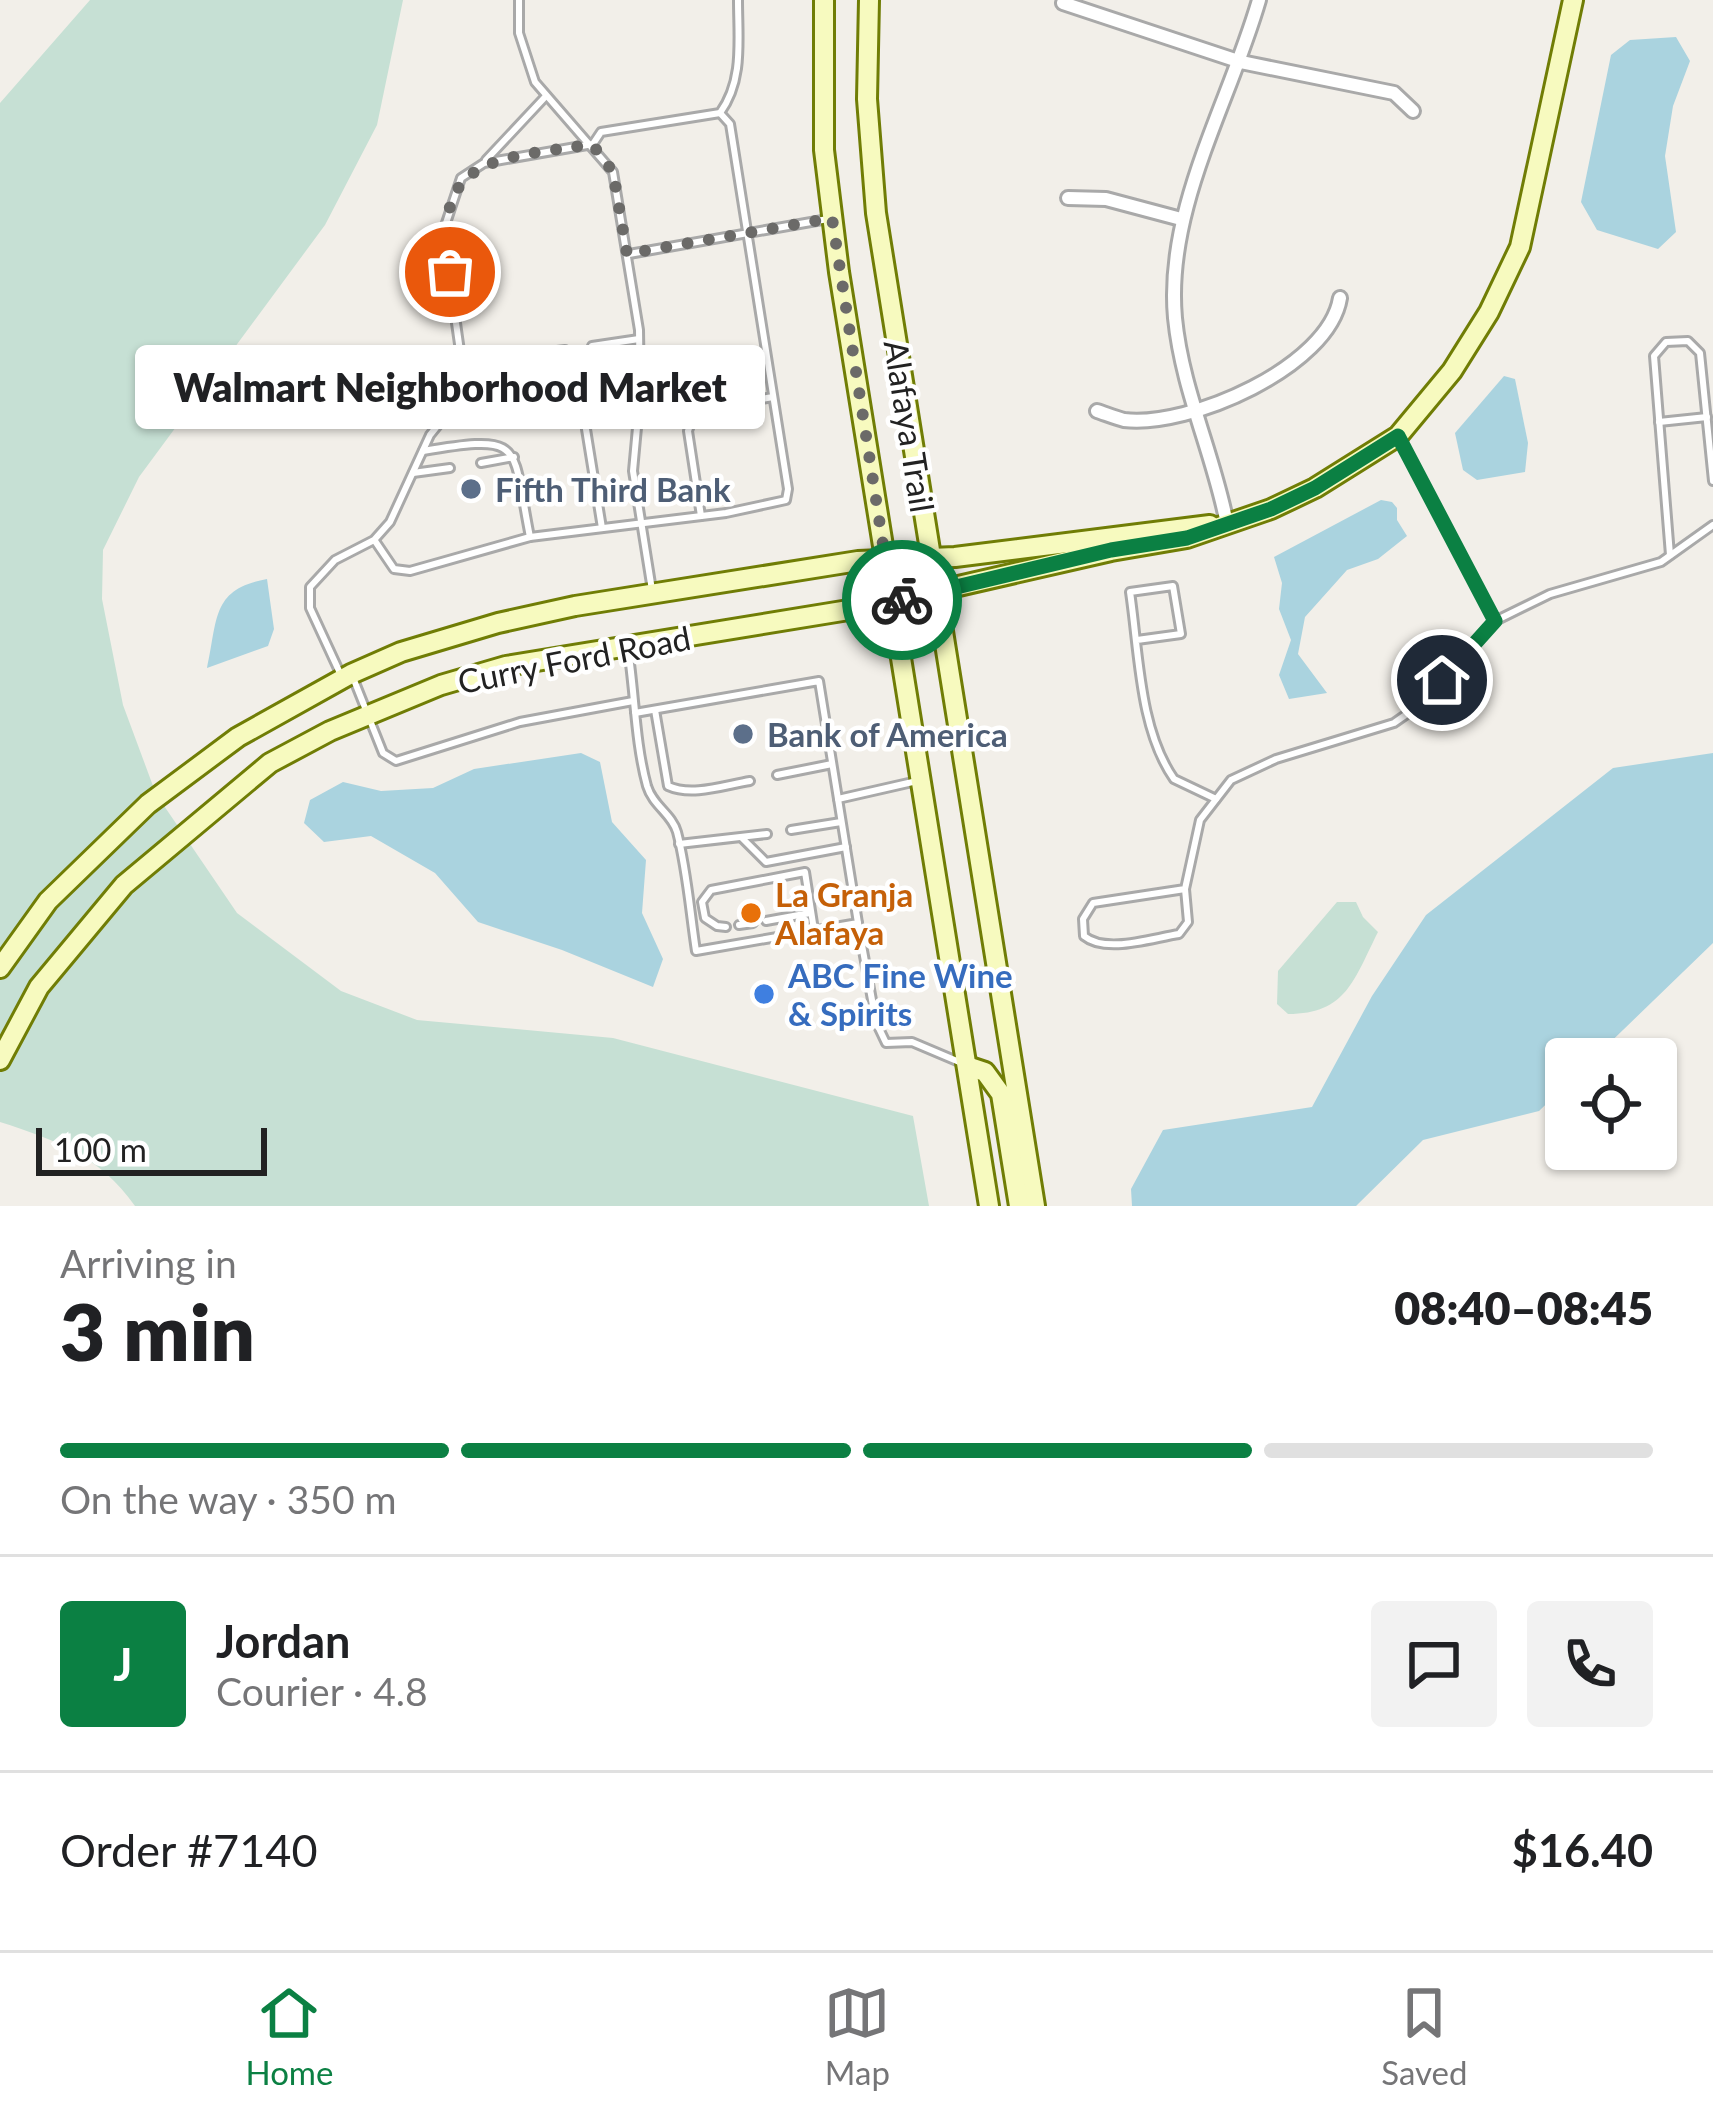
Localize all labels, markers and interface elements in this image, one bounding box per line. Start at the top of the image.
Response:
pin [399,221,501,323]
icon: bag [417,239,483,305]
street label: Alafaya Trail [877,337,943,515]
callout: Walmart Neighborhood Market [135,344,765,428]
text: Walmart Neighborhood Market [173,364,727,410]
place label: Fifth Third Bank [495,469,731,509]
marker: Fifth Third Bank [458,476,484,502]
courier [842,540,962,660]
icon: bike [869,567,935,633]
street label: Curry Ford Road [454,617,694,701]
pin [1391,629,1493,731]
icon: home [1409,647,1475,713]
place label: Bank of America [767,714,1008,754]
marker: Bank of America [730,721,756,747]
place label: La Granja Alafaya [774,874,913,952]
marker: La Granja Alafaya [738,900,764,926]
place label: ABC Fine Wine & Spirits [787,955,1013,1033]
marker: ABC Fine Wine & Spirits [751,981,777,1007]
map controls [1545,1038,1677,1170]
button: locate [1545,1038,1677,1170]
scale bar [36,1122,267,1175]
text: 100 m [54,1129,147,1169]
text: Arriving in [60,1240,237,1286]
text: 08:40–08:45 [1394,1281,1653,1335]
text: 3 min [60,1284,255,1378]
text: On the way · 350 m [60,1476,397,1522]
button: chat [1371,1601,1497,1727]
button: phone [1527,1601,1653,1727]
text: Jordan [216,1614,350,1668]
text: J [113,1637,133,1691]
text: Courier · 4.8 [216,1668,428,1714]
text: Order #7140 [60,1823,318,1877]
text: $16.40 [1512,1823,1653,1877]
tab: Home [245,1980,333,2092]
tab: Map [824,1980,890,2092]
tab: Saved [1381,1980,1468,2092]

